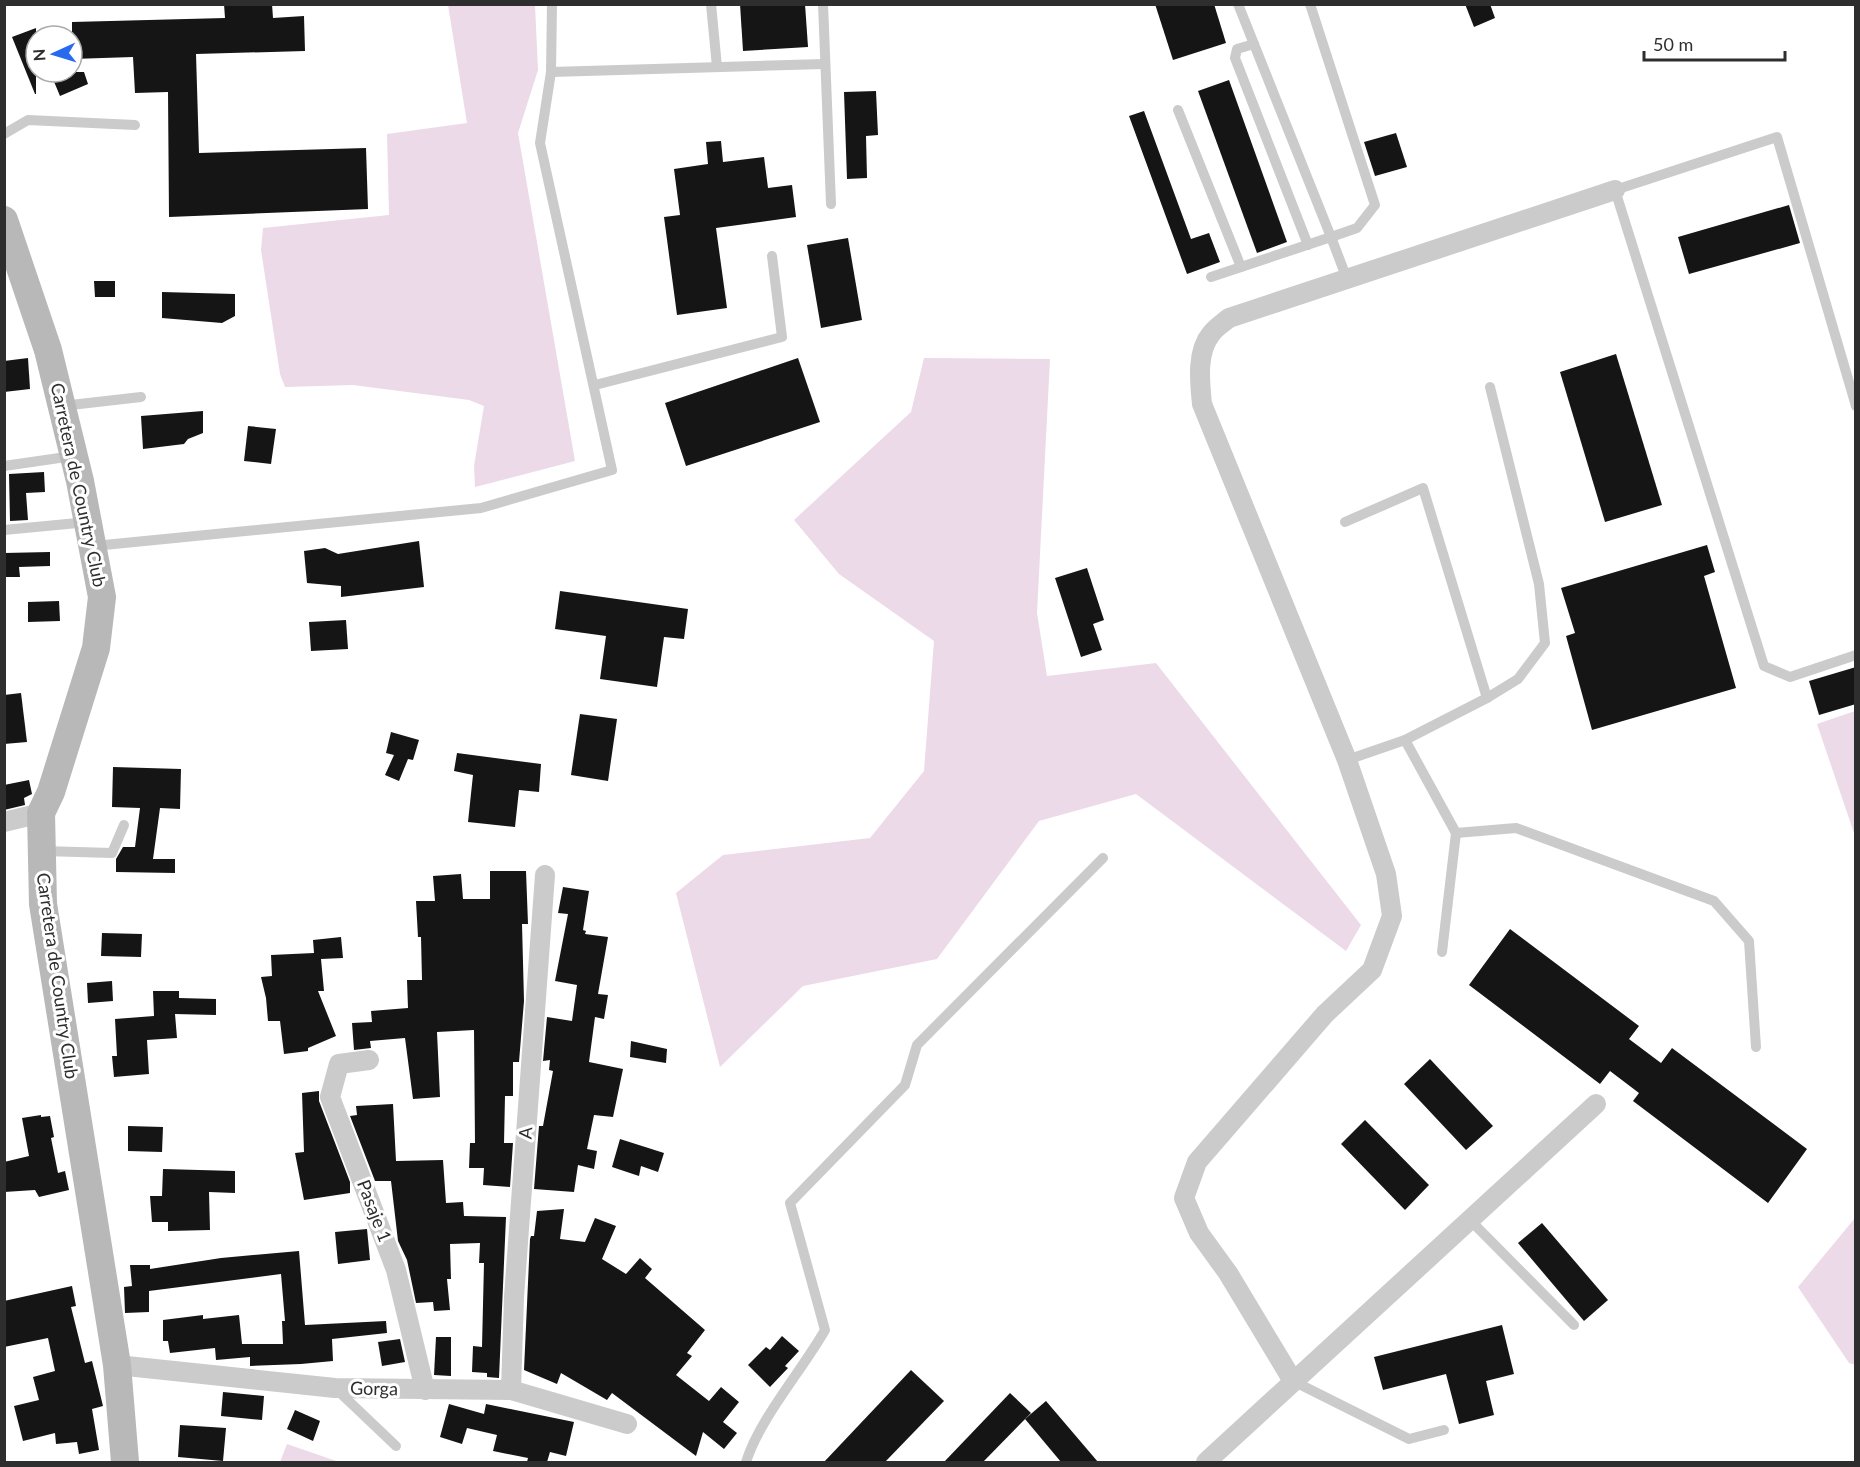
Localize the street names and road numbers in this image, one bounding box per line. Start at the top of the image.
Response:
street label: Carretera de Country Club [47,381,111,589]
street label: Carretera de Country Club [33,871,83,1080]
street label: A [514,1125,536,1140]
street label: Pasaje 1 [353,1176,397,1245]
street label: Gorga [350,1377,398,1399]

